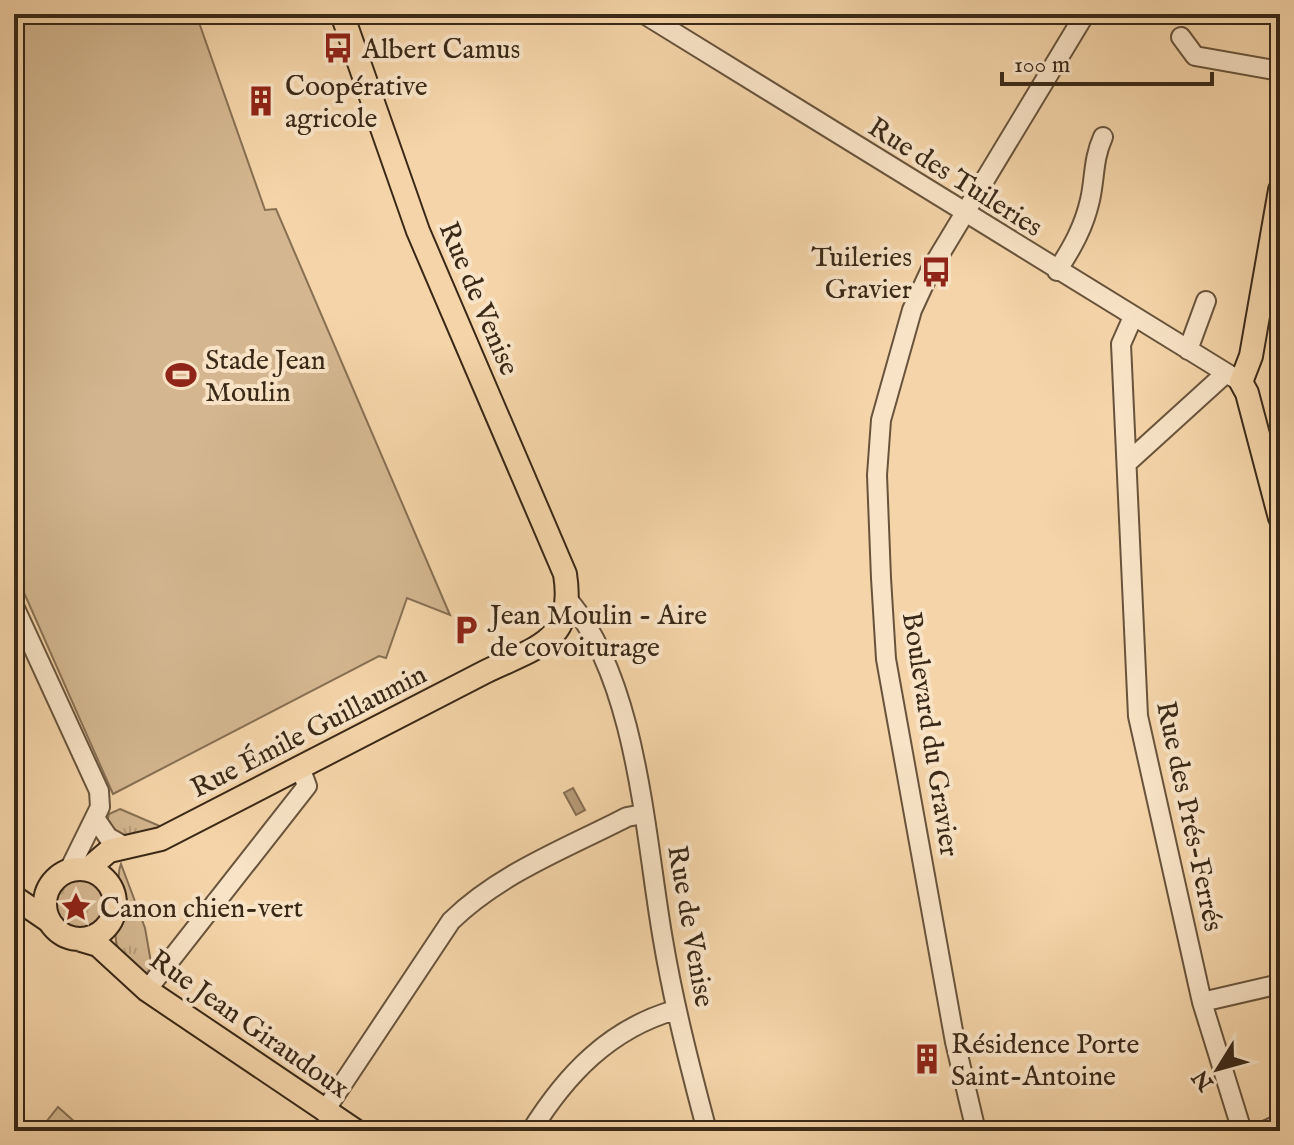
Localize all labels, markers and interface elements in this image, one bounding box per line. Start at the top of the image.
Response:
bus stop icon: Albert Camus [321,31,355,65]
place label: Albert Camus [361,33,520,68]
scale bar [1002,36,1212,86]
text: 100 m [1014,50,1070,81]
place label: Coopérative agricole [285,70,428,137]
building icon: Coopérative agricole [244,84,278,118]
street label: Rue des Tuileries [861,111,1048,246]
street label: Rue de Venise [430,217,526,381]
place label: Tuileries Gravier [811,241,912,308]
bus stop icon: Tuileries Gravier [919,255,953,289]
place label: Stade Jean Moulin [205,344,326,411]
sports icon: Stade Jean Moulin [164,358,198,392]
place label: Jean Moulin - Aire de covoiturage [487,599,707,666]
street label: Boulevard du Gravier [893,610,966,859]
parking icon: Jean Moulin - Aire de covoiturage [449,613,483,647]
street label: Rue Émile Guillaumin [185,657,433,807]
street label: Rue des Prés-Ferrés [1147,698,1230,935]
street label: Rue de Venise [658,843,721,1010]
place icon: Canon chien-vert [59,890,93,924]
place label: Canon chien-vert [100,892,304,927]
street label: Rue Jean Giraudoux [142,943,356,1107]
place label: Résidence Porte Saint-Antoine [951,1028,1139,1095]
north arrow [1178,1029,1258,1109]
building icon: Résidence Porte Saint-Antoine [910,1042,944,1076]
text: N [1187,1064,1221,1097]

